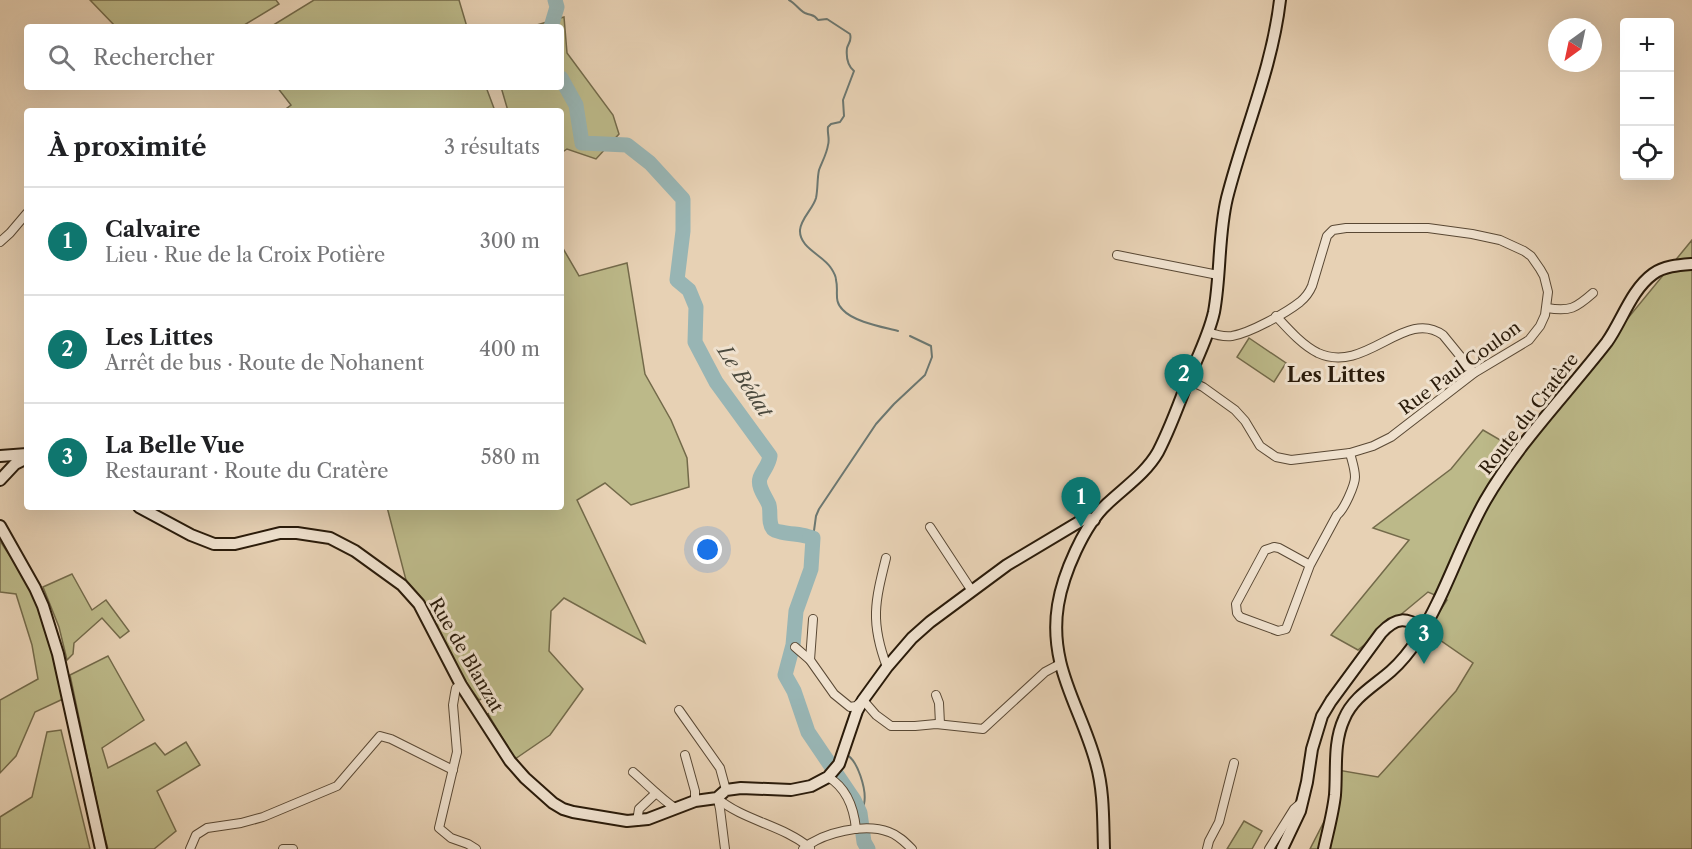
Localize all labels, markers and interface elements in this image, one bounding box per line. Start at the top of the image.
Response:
north arrow [1548,18,1602,72]
map controls [1620,18,1674,180]
button: + [1620,18,1674,72]
search box [24,24,564,90]
icon: search [45,41,78,74]
text: Rechercher [93,44,215,71]
button: − [1620,72,1674,126]
button: locate [1620,126,1674,180]
text: À proximité [48,131,207,163]
text: 3 résultats [444,135,540,159]
text: Calvaire [105,216,200,243]
text: 1 [63,229,72,253]
text: 300 m [480,229,540,253]
text: Lieu · Rue de la Croix Potière [105,243,385,267]
street label: Rue Paul Coulon [1395,316,1525,420]
text: Les Littes [105,324,213,351]
text: 2 [62,337,73,361]
text: 400 m [479,337,540,361]
water label: Le Bédat [712,339,778,422]
street label: Route du Cratère [1475,349,1583,479]
text: Arrêt de bus · Route de Nohanent [105,351,424,375]
pin: 2 [1164,354,1204,404]
district label: Les Littes [1287,363,1385,387]
text: La Belle Vue [105,432,244,459]
text: 3 [62,445,73,469]
text: 580 m [481,445,540,469]
text: Restaurant · Route du Cratère [105,459,388,483]
pin: 1 [1062,478,1100,527]
your location [693,535,722,564]
street label: Rue de Blanzat [424,594,508,717]
pin: 3 [1404,614,1444,664]

